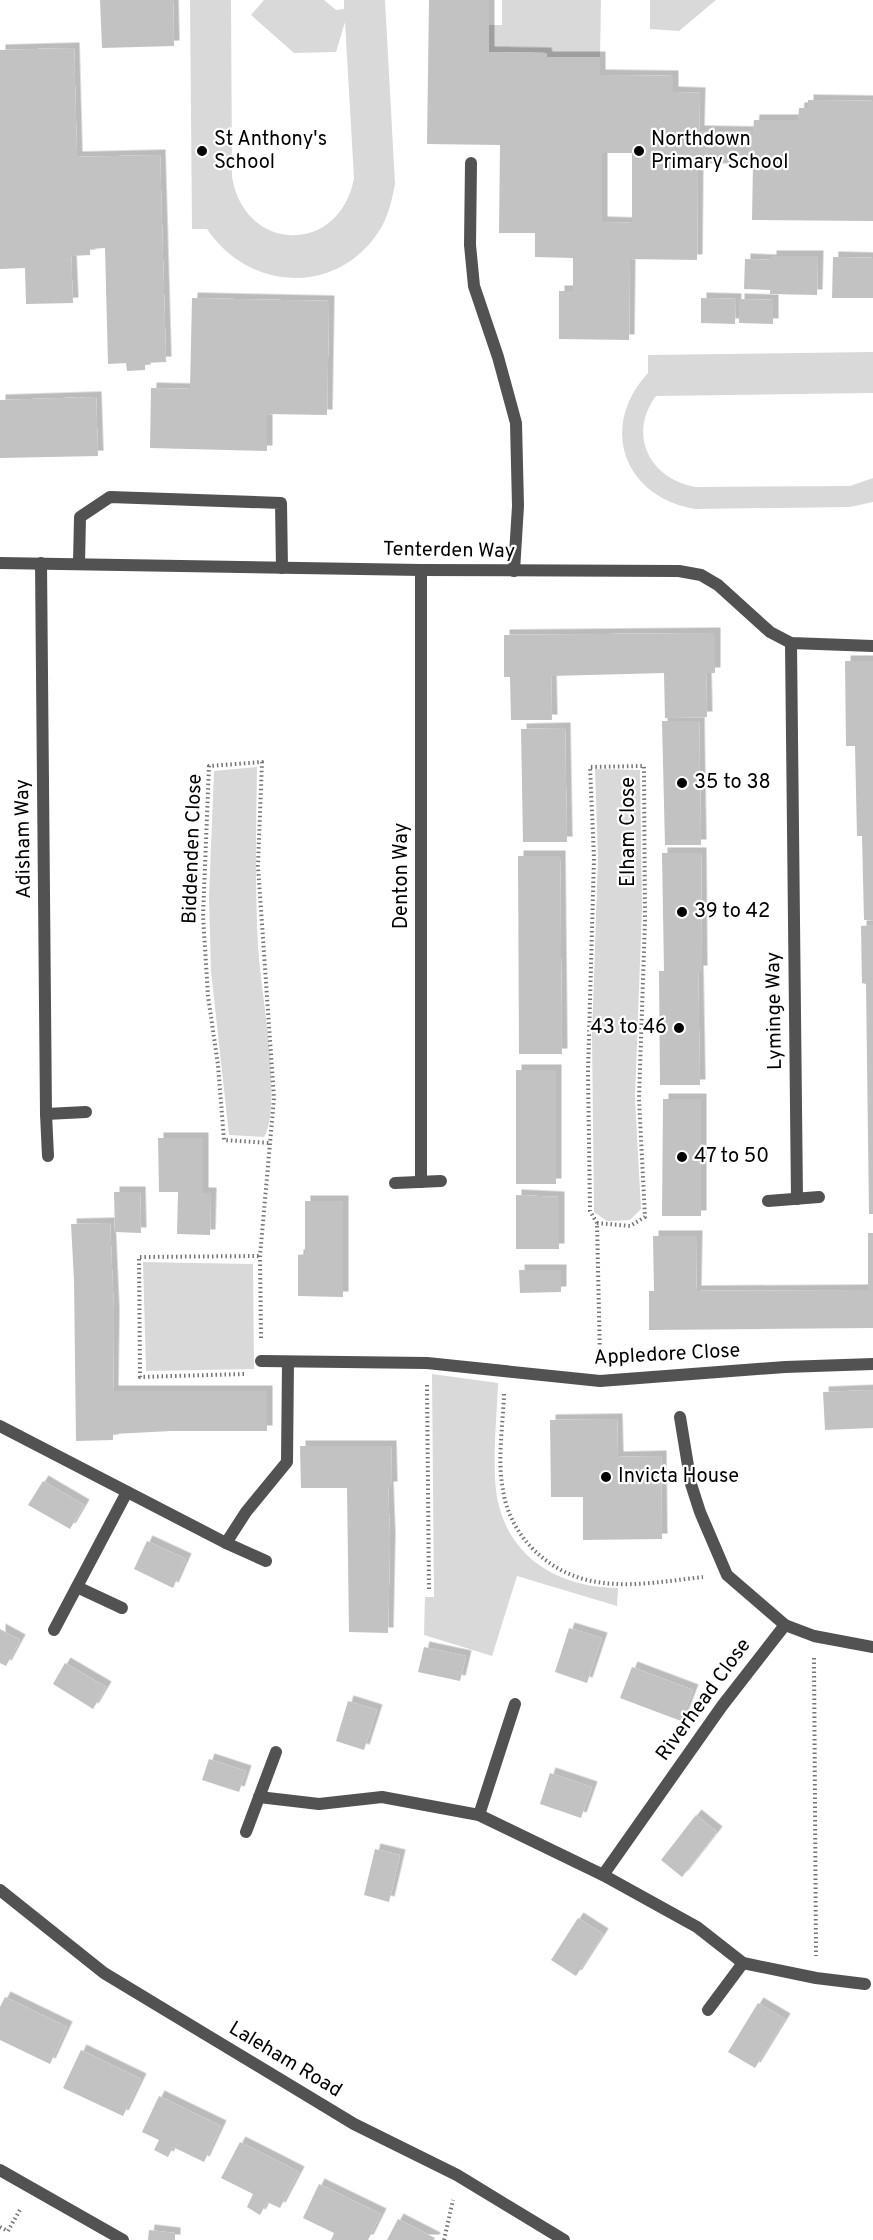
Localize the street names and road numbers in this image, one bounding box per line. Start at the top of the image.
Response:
street label: Tenterden Way [383,537,515,565]
street label: Biddenden Close [177,773,209,925]
street label: Elham Close [616,777,642,887]
street label: Adisham Way [10,779,38,899]
street label: Denton Way [389,823,415,929]
street label: Lyminge Way [761,952,789,1070]
street label: Appledore Close [593,1338,741,1372]
street label: Riverhead Close [651,1634,757,1766]
street label: Laleham Road [224,2016,346,2104]

